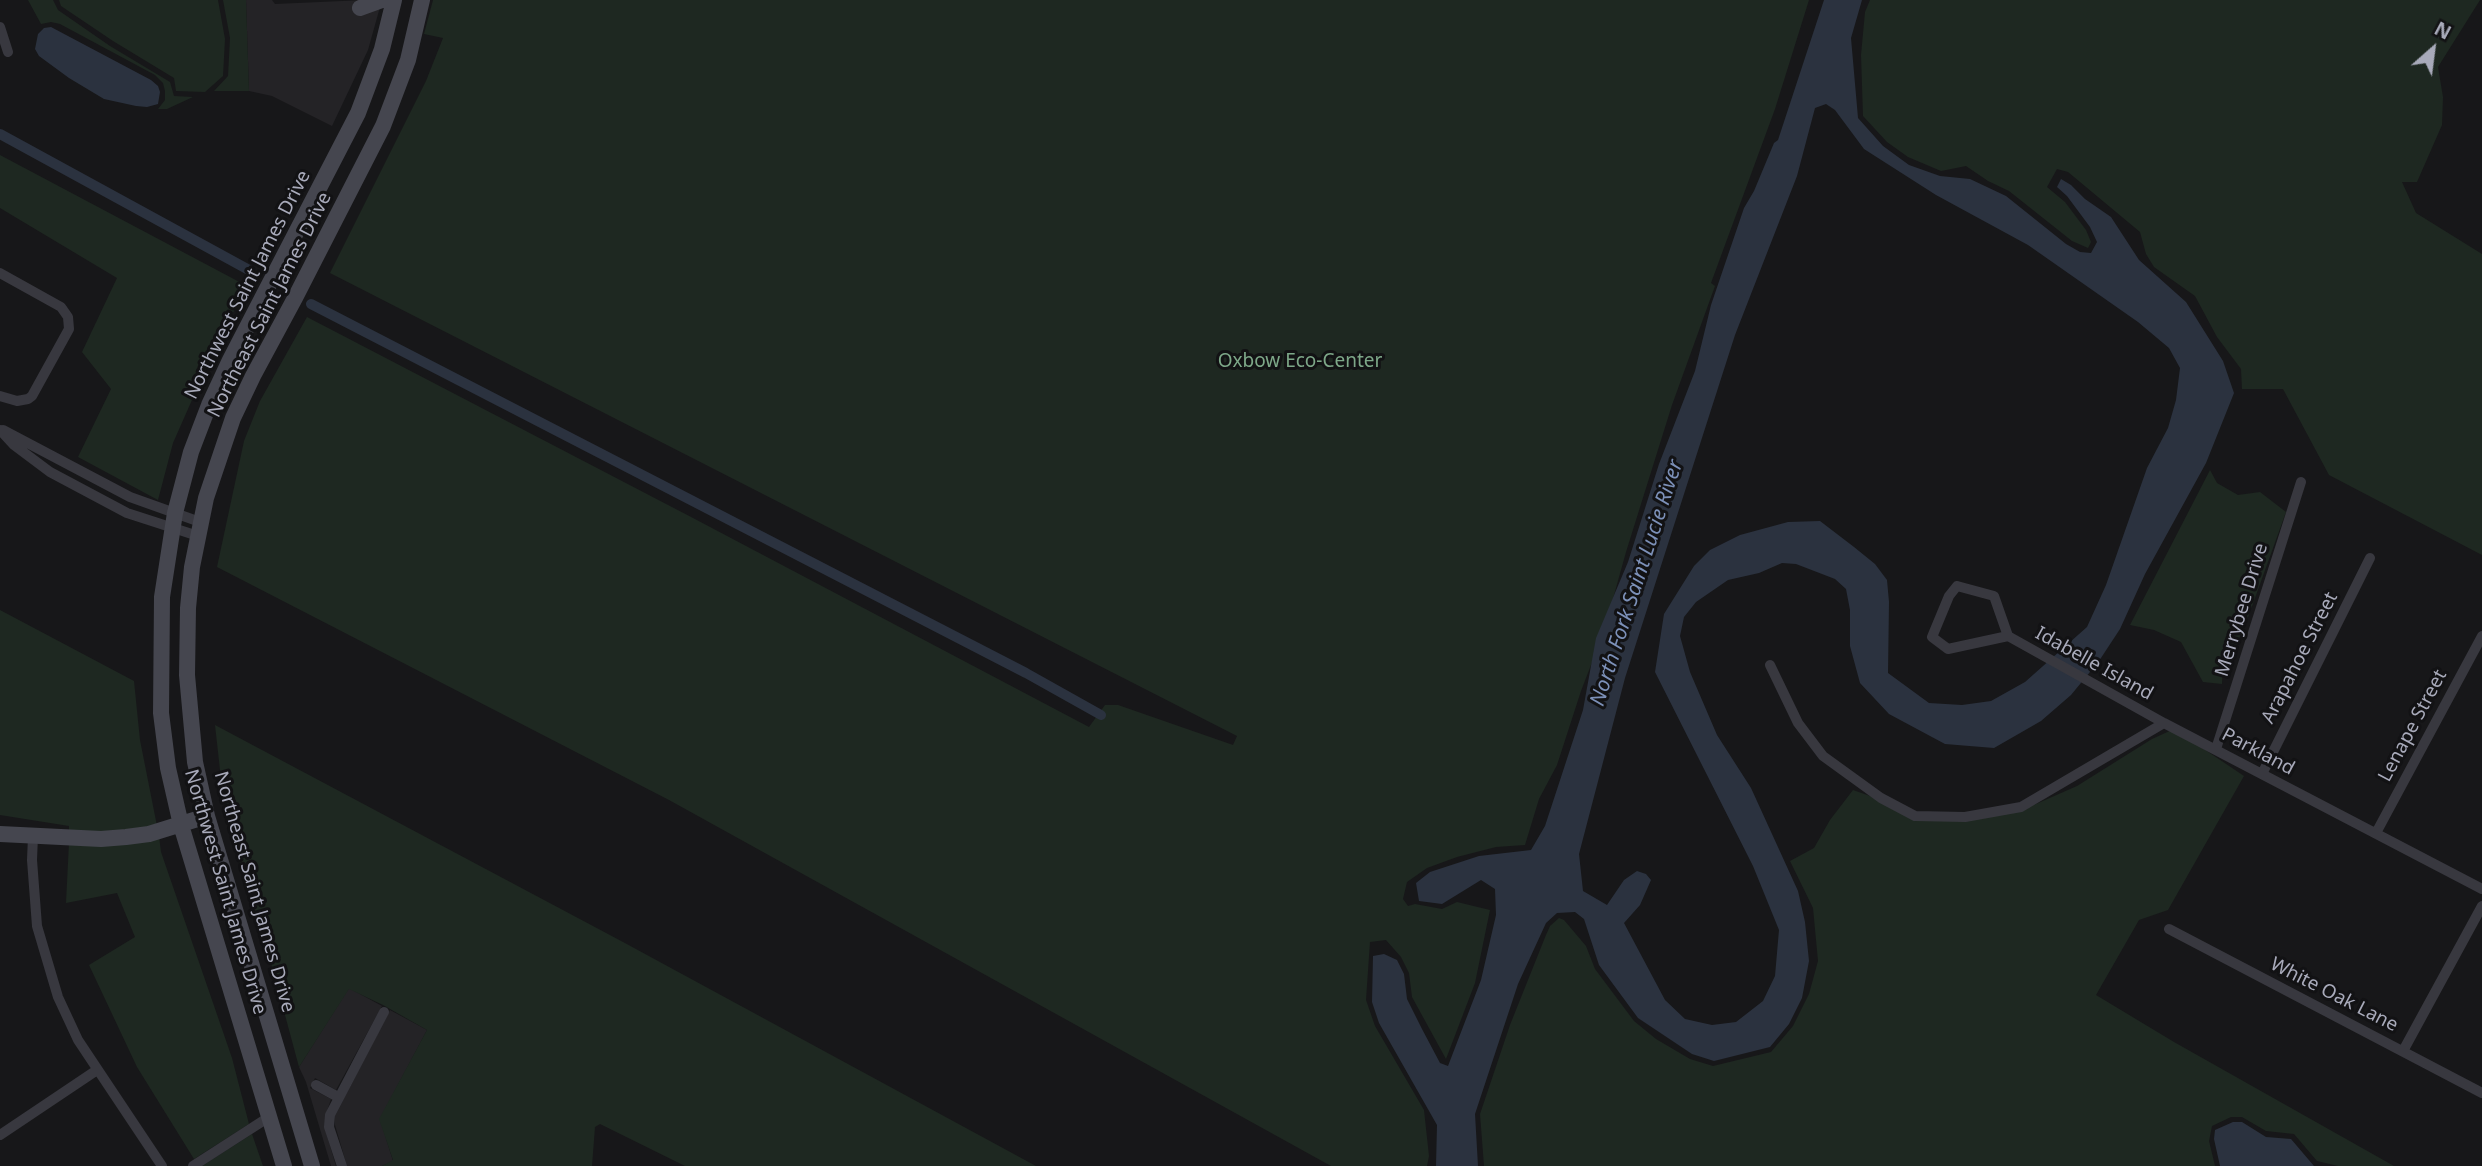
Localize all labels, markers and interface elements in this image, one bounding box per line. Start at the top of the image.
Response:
north arrow [2398,14,2468,84]
text: N [2430,15,2456,46]
street label: Northwest Saint James Drive [180,167,316,403]
street label: Northeast Saint James Drive [203,189,337,421]
park label: Oxbow Eco-Center [1218,351,1382,373]
water label: North Fork Saint Lucie River [1585,457,1689,709]
street label: Merrybee Drive [2211,541,2273,679]
street label: Arapahoe Street [2257,588,2343,728]
street label: Idabelle Island [2031,622,2157,706]
street label: Lenape Street [2374,666,2452,786]
street label: Parkland [2218,723,2298,781]
street label: Northwest Saint James Drive [179,767,271,1017]
street label: Northeast Saint James Drive [209,769,299,1015]
street label: White Oak Lane [2266,953,2402,1037]

